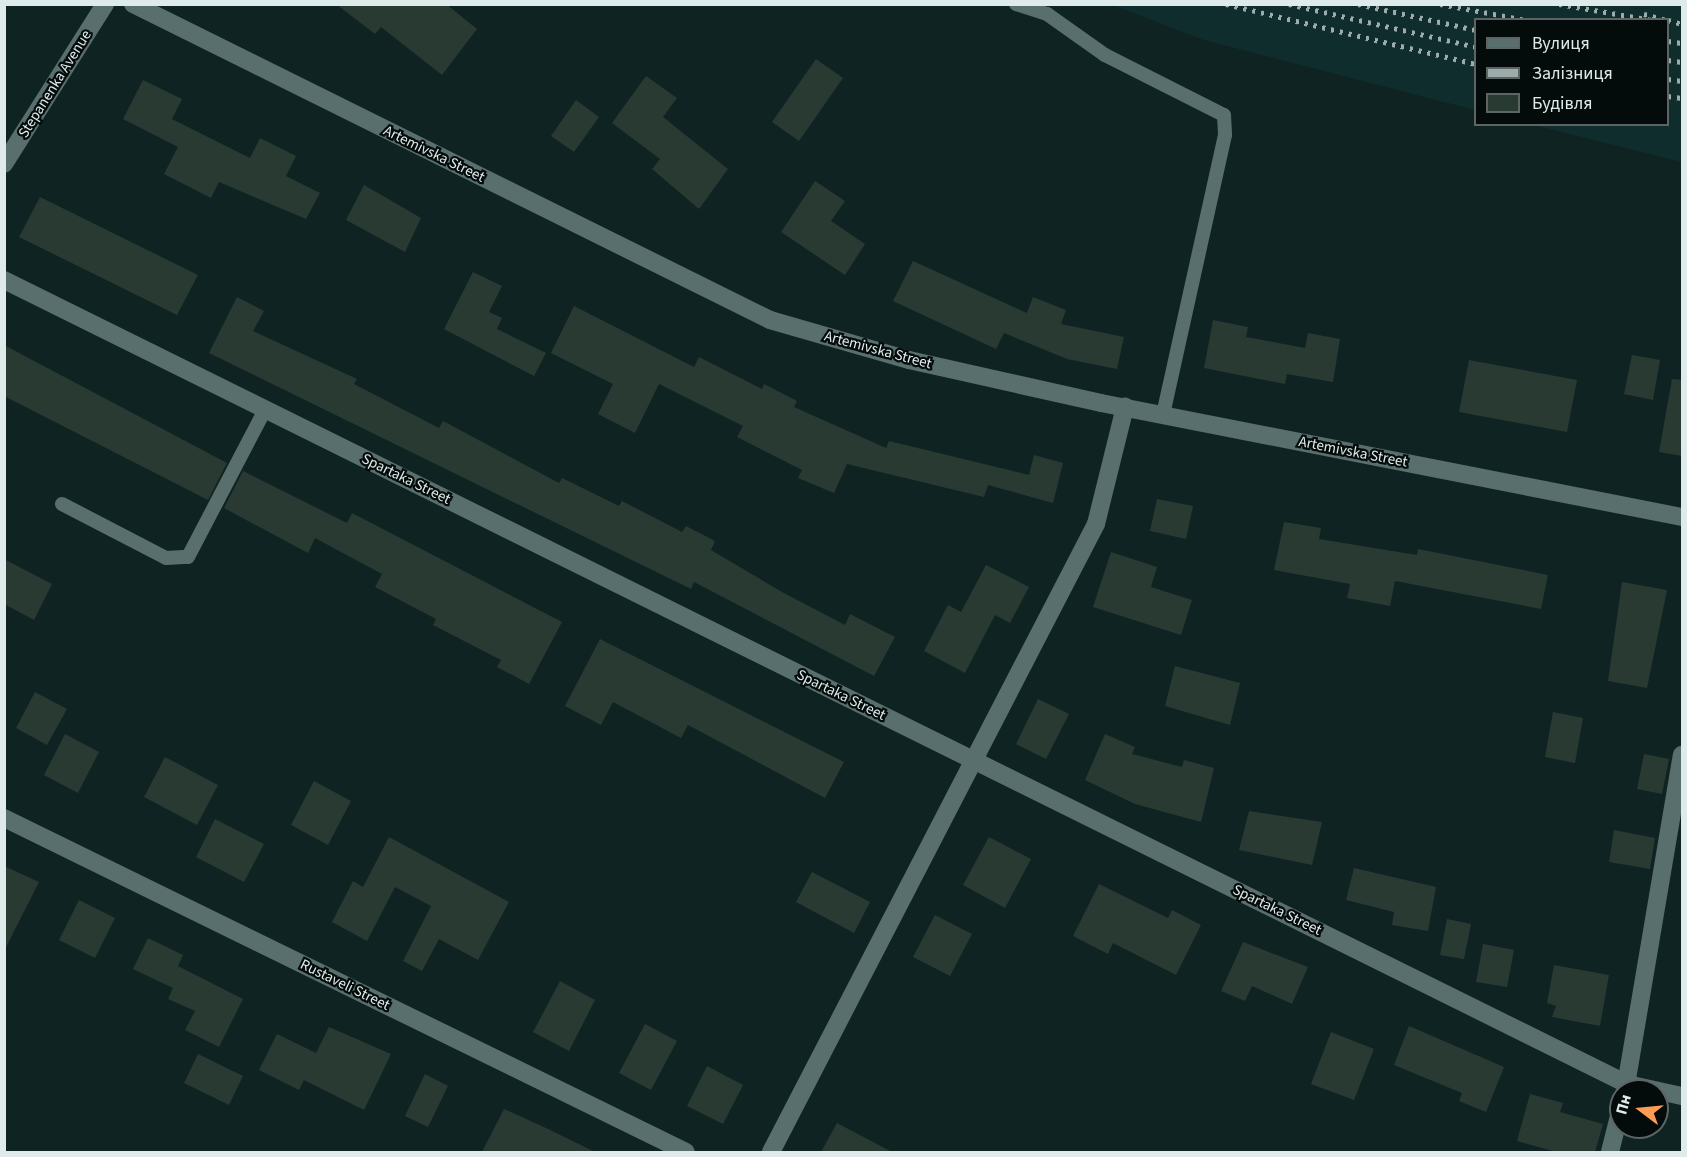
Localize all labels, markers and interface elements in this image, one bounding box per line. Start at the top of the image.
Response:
legend [1474,18,1669,126]
street label: Stepanenka Avenue [15,27,95,141]
text: Вулиця [1532,31,1590,56]
text: Залізниця [1532,61,1613,86]
text: Будівля [1532,91,1592,116]
street label: Artemivska Street [380,122,488,186]
street label: Artemivska Street [822,327,934,373]
street label: Artemivska Street [1297,433,1409,471]
street label: Spartaka Street [359,450,453,508]
street label: Spartaka Street [794,666,888,724]
street label: Spartaka Street [1230,881,1324,939]
street label: Rustaveli Street [297,956,393,1014]
north arrow [1609,1079,1669,1139]
text: Пн [1610,1092,1637,1117]

